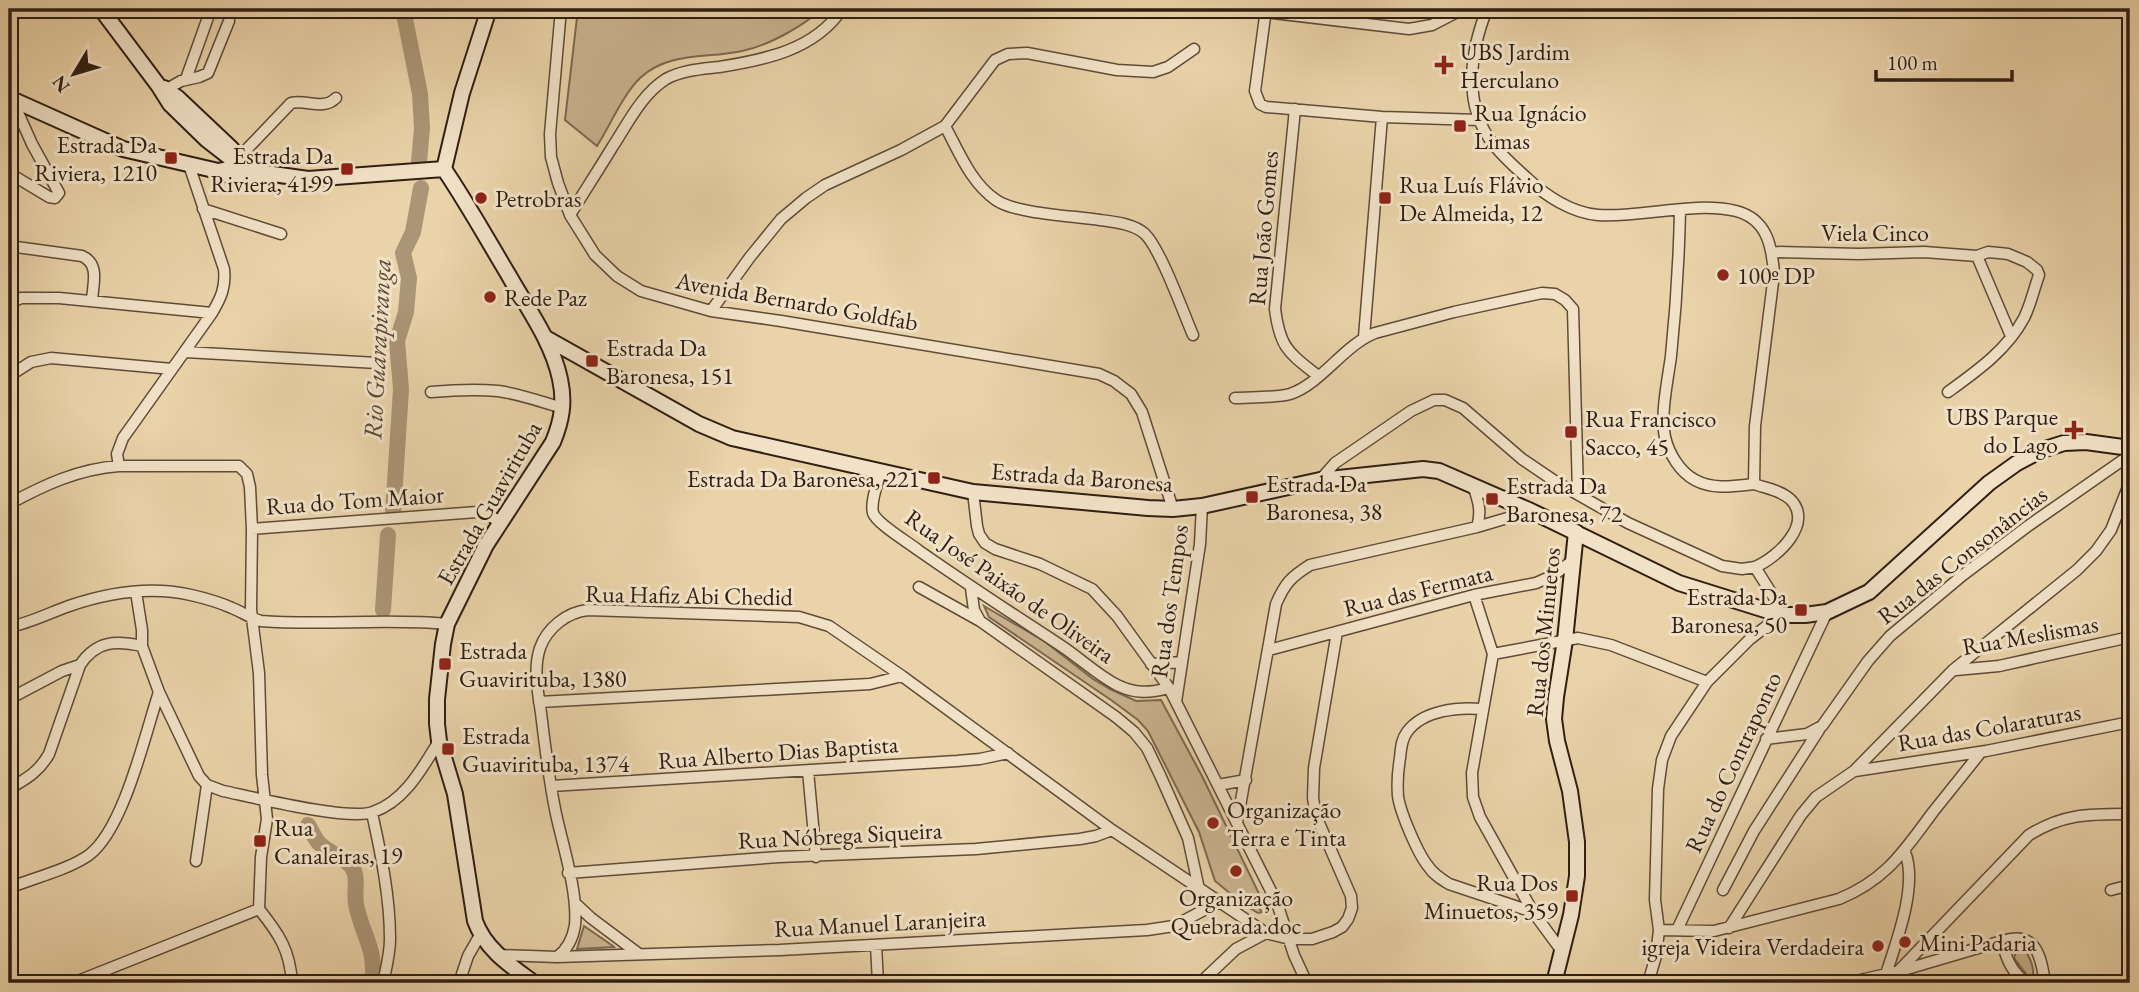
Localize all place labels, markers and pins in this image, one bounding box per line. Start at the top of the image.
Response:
place label: UBS Jardim Herculano [1460,36,1571,95]
marker: UBS Jardim Herculano [1434,55,1454,75]
place label: Rua Ignácio Limas [1474,97,1587,156]
marker: Rua Ignácio Limas [1452,118,1468,134]
place label: Estrada Da Riviera, 1210 [34,129,157,188]
place label: Estrada Da Riviera, 4199 [210,140,333,199]
marker: Estrada Da Riviera, 1210 [163,150,179,166]
marker: Estrada Da Riviera, 4199 [339,161,355,177]
place label: Rua Luís Flávio De Almeida, 12 [1399,169,1544,228]
place label: Petrobras [495,183,582,214]
marker: Petrobras [473,190,489,206]
marker: Rua Luís Flávio De Almeida, 12 [1377,190,1393,206]
place label: 100º DP [1737,260,1815,291]
marker: 100º DP [1715,267,1731,283]
place label: Rede Paz [504,282,587,313]
marker: Rede Paz [482,289,498,305]
place label: Estrada Da Baronesa, 151 [606,332,734,391]
marker: Estrada Da Baronesa, 151 [584,353,600,369]
place label: UBS Parque do Lago [1946,401,2058,460]
place label: Rua Francisco Sacco, 45 [1585,403,1716,462]
marker: UBS Parque do Lago [2064,420,2084,440]
marker: Rua Francisco Sacco, 45 [1563,424,1579,440]
place label: Estrada Da Baronesa, 221 [687,463,920,494]
place label: Estrada Da Baronesa, 38 [1266,468,1382,527]
marker: Estrada Da Baronesa, 221 [926,470,942,486]
place label: Estrada Da Baronesa, 72 [1506,470,1623,529]
marker: Estrada Da Baronesa, 38 [1244,489,1260,505]
marker: Estrada Da Baronesa, 72 [1484,491,1500,507]
place label: Estrada Da Baronesa, 50 [1671,581,1787,640]
marker: Estrada Da Baronesa, 50 [1793,602,1809,618]
place label: Estrada Guavirituba, 1380 [459,635,627,694]
marker: Estrada Guavirituba, 1380 [437,656,453,672]
place label: Estrada Guavirituba, 1374 [462,720,630,779]
marker: Estrada Guavirituba, 1374 [440,741,456,757]
place label: Organização Terra e Tinta [1227,794,1347,853]
place label: Rua Canaleiras, 19 [274,812,403,871]
marker: Organização Terra e Tinta [1205,815,1221,831]
marker: Rua Canaleiras, 19 [252,833,268,849]
marker: Organização Quebrada.doc [1228,863,1244,879]
place label: Rua Dos Minuetos, 359 [1424,867,1558,926]
place label: Organização Quebrada.doc [1171,882,1301,941]
marker: Rua Dos Minuetos, 359 [1564,888,1580,904]
place label: Mini Padaria [1919,927,2037,958]
place label: igreja Videira Verdadeira [1641,931,1864,962]
marker: Mini Padaria [1897,934,1913,950]
marker: igreja Videira Verdadeira [1870,938,1886,954]

